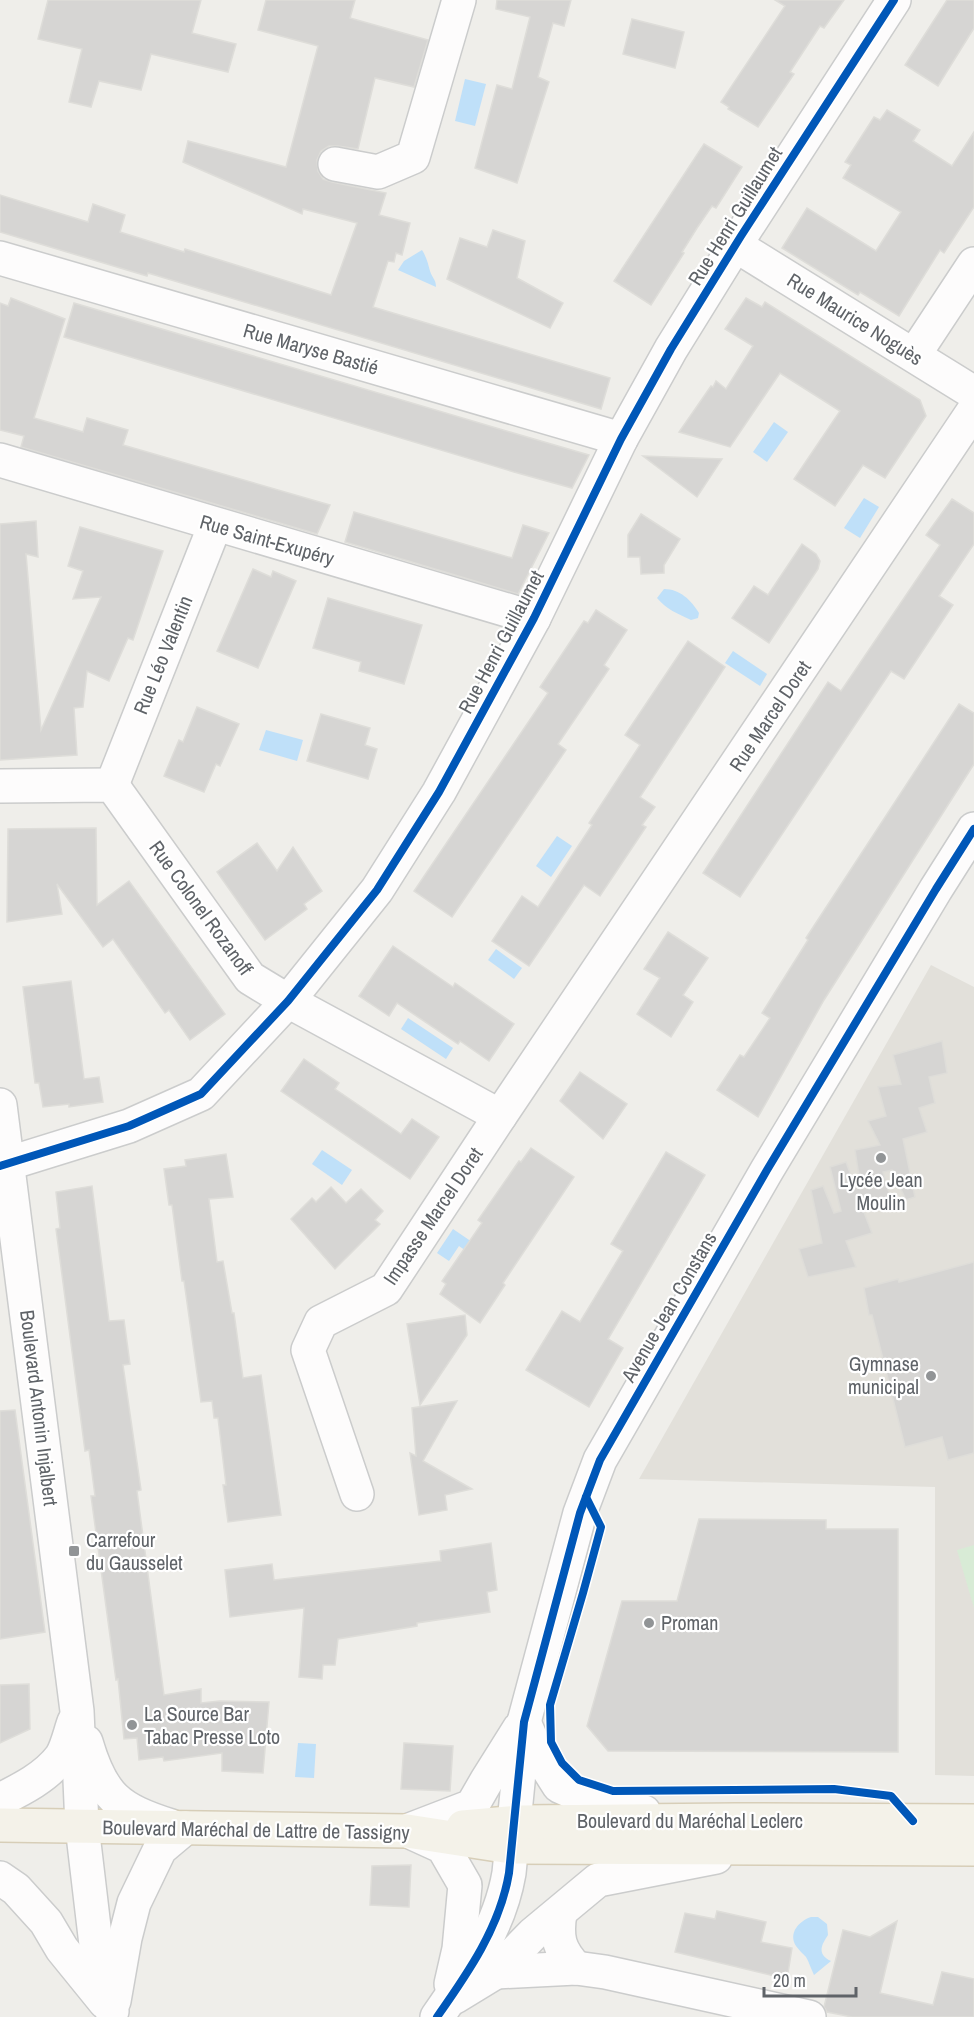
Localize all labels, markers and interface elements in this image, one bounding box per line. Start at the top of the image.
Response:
street label: Rue Henri Guillaumet [681,141,788,290]
street label: Rue Maurice Noguès [782,266,928,371]
street label: Rue Maryse Bastié [240,316,382,381]
street label: Rue Saint-Exupéry [197,507,338,572]
street label: Rue Henri Guillaumet [451,565,550,718]
street label: Rue Léo Valentin [127,592,199,718]
street label: Rue Marcel Doret [722,655,817,777]
street label: Rue Colonel Rozanoff [143,835,259,981]
street label: Impasse Marcel Doret [377,1141,489,1290]
marker: Lycée Jean Moulin [874,1151,888,1165]
place label: Lycée Jean Moulin [839,1166,923,1216]
street label: Avenue Jean Constans [614,1227,723,1388]
street label: Boulevard Antonin Injalbert [14,1309,65,1508]
place label: Gymnase municipal [848,1350,919,1400]
marker: Gymnase municipal [924,1369,938,1383]
place label: Carrefour du Gausselet [86,1526,183,1576]
marker: Carrefour du Gausselet [67,1544,81,1558]
place label: Proman [661,1609,718,1636]
marker: Proman [642,1616,656,1630]
place label: La Source Bar Tabac Presse Loto [144,1700,280,1750]
marker: La Source Bar Tabac Presse Loto [125,1718,139,1732]
street label: Boulevard du Maréchal Leclerc [577,1807,803,1834]
street label: Boulevard Maréchal de Lattre de Tassigny [102,1813,411,1846]
scale bar [764,1960,856,1998]
text: 20 m [773,1968,806,1993]

